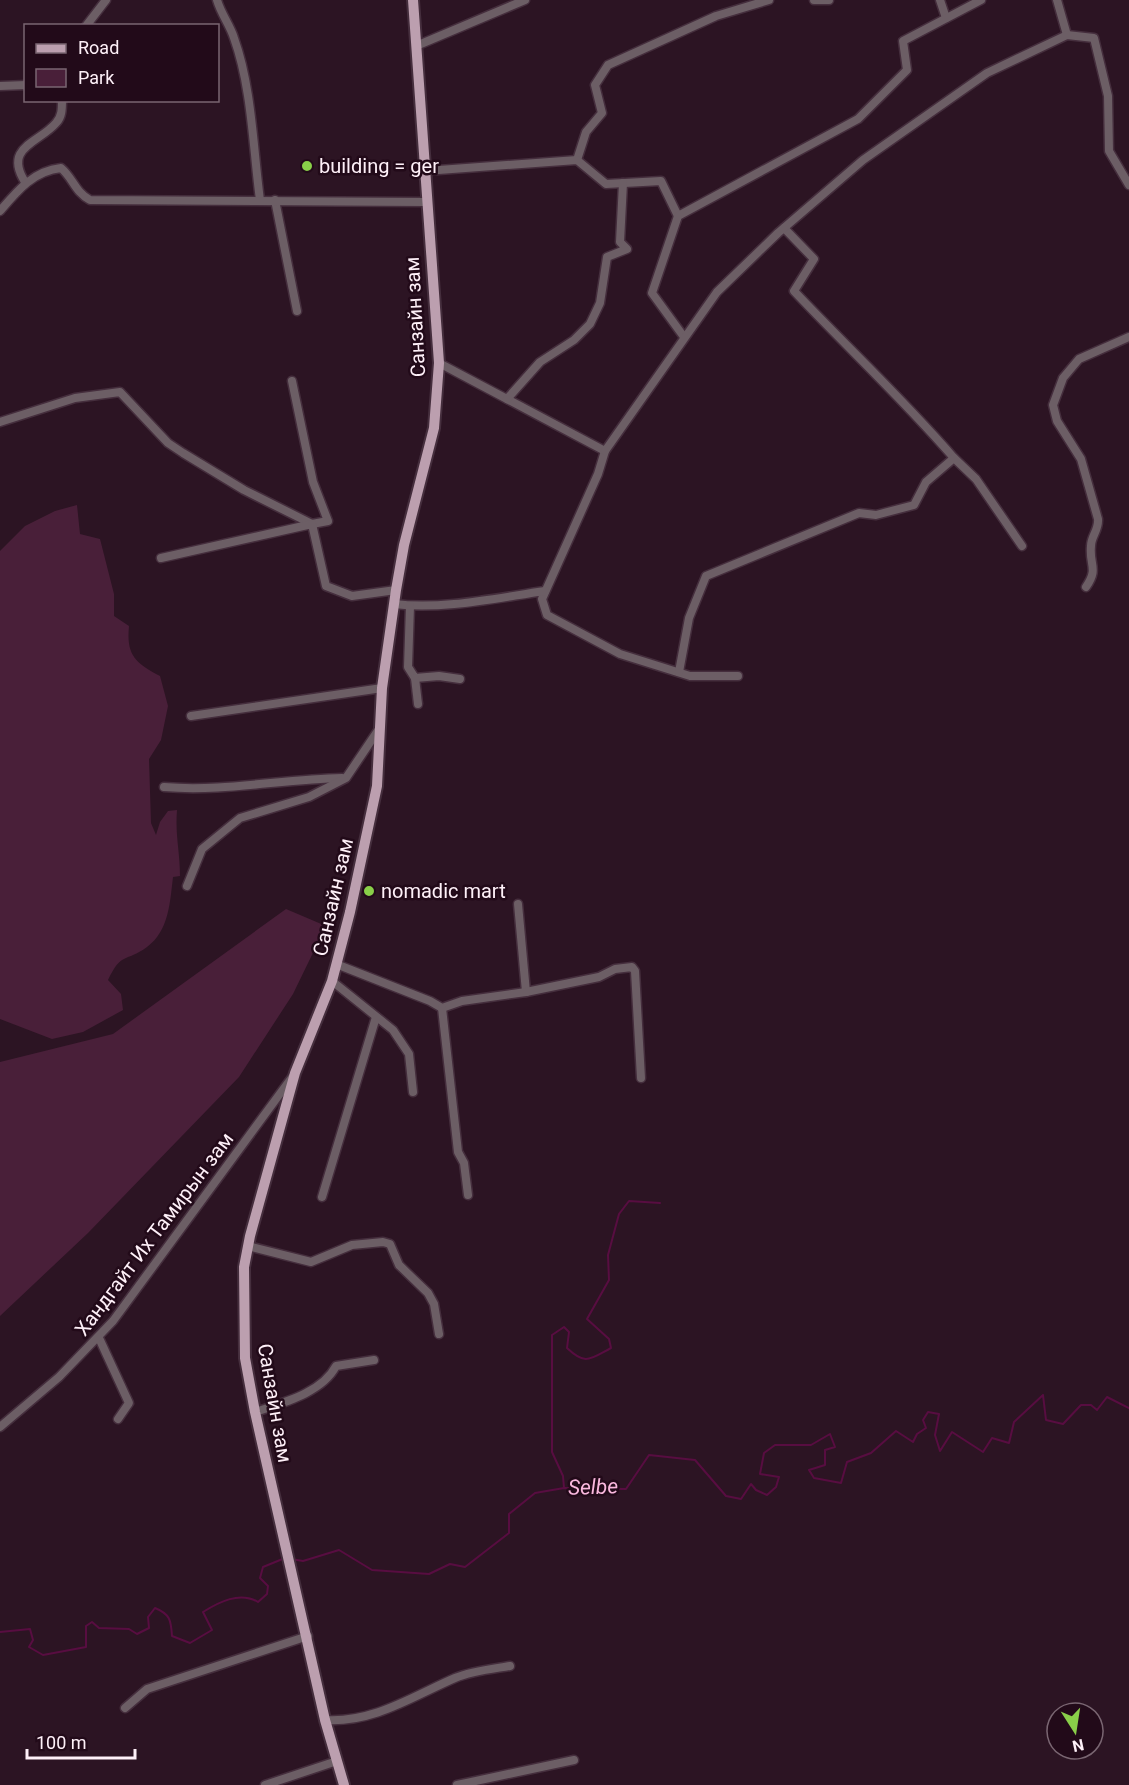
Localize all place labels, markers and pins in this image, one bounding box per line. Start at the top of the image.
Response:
place label: building = ger [319,154,439,178]
marker: building = ger [300,159,314,173]
place label: nomadic mart [381,879,506,903]
marker: nomadic mart [362,884,376,898]

